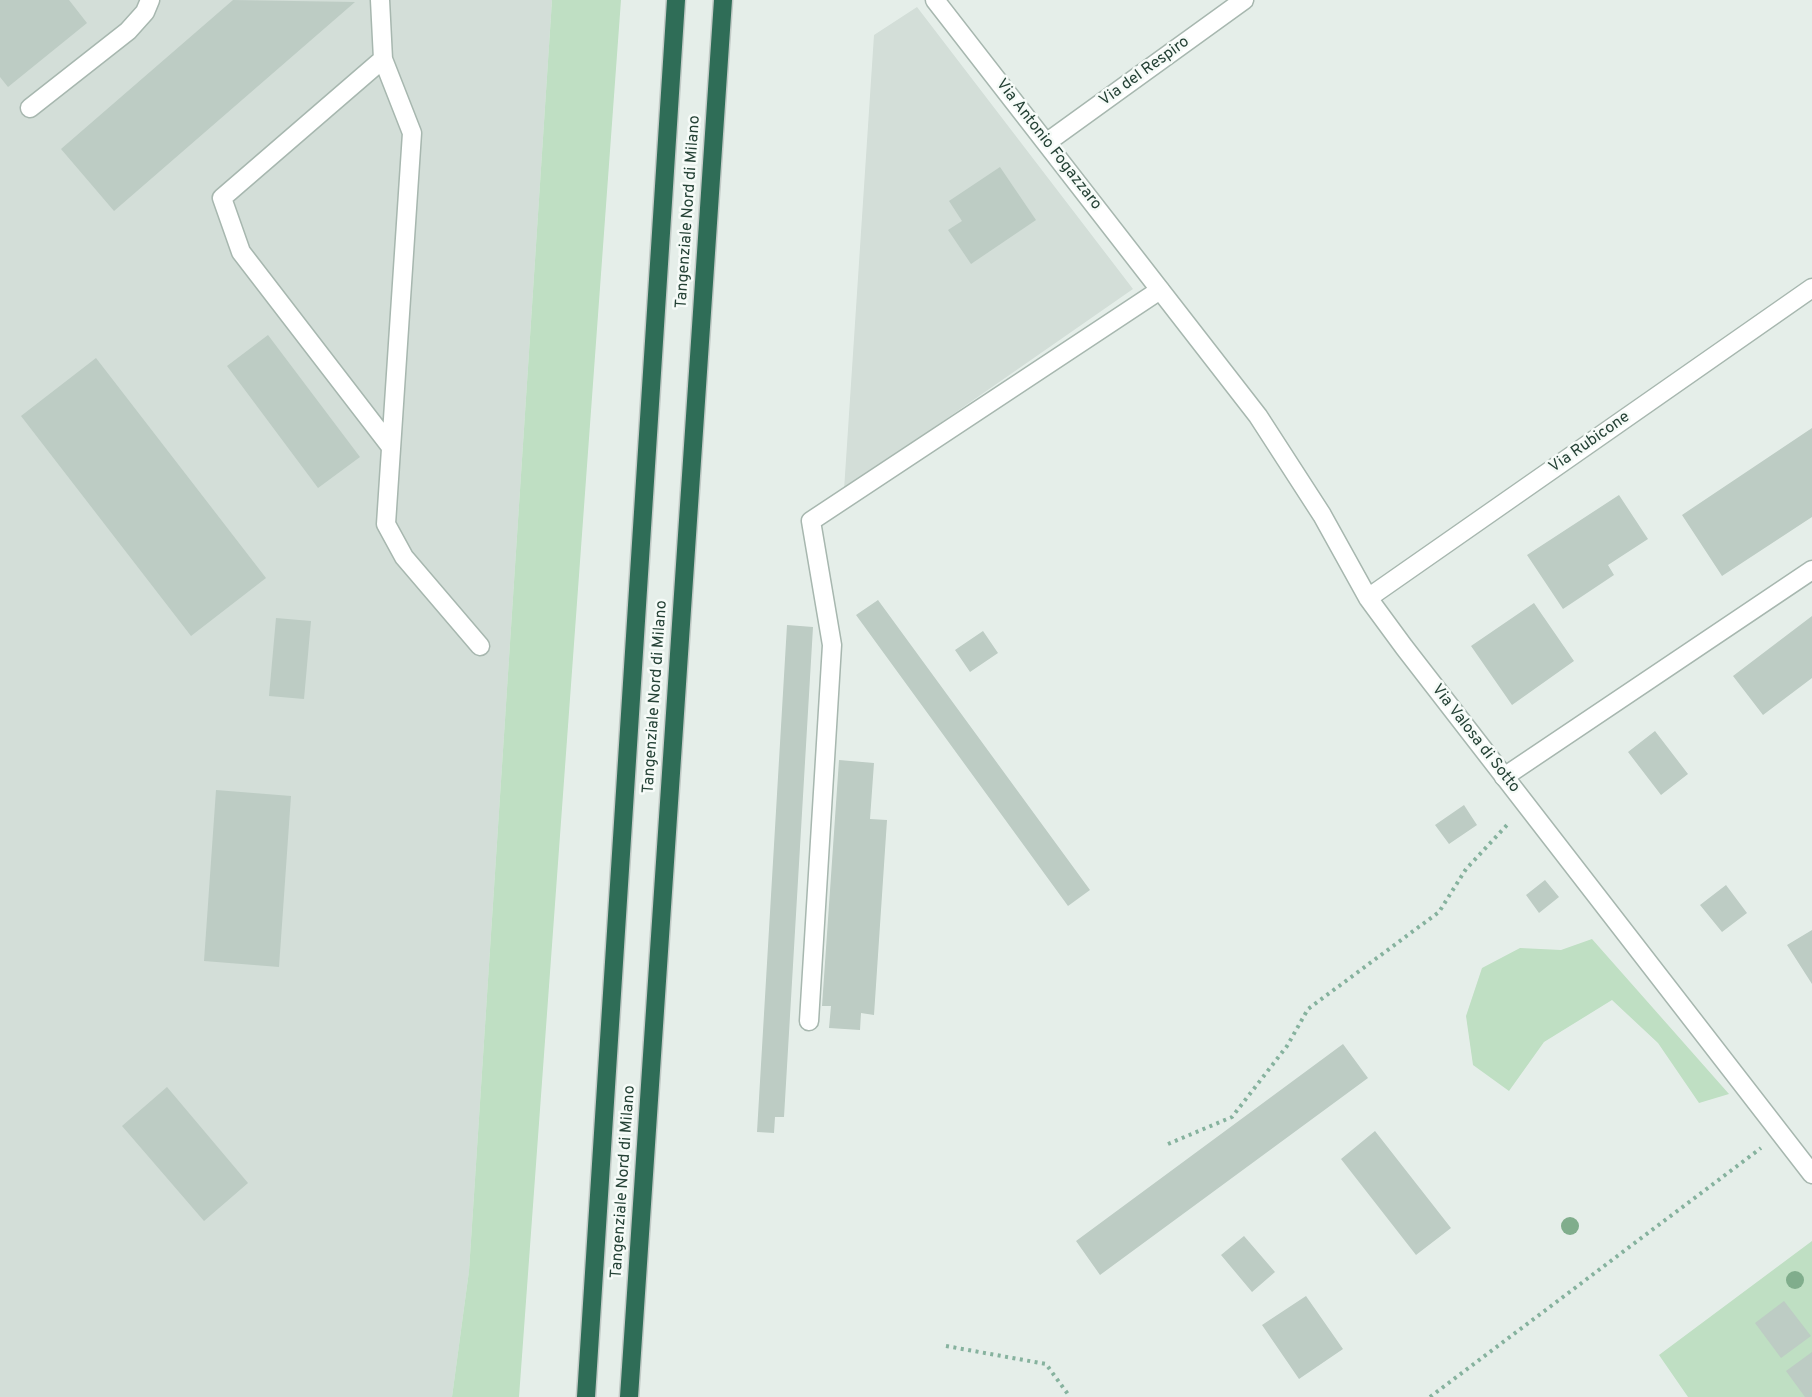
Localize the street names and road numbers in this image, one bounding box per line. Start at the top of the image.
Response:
street label: Via del Respiro [1096,33,1194,111]
street label: Via Antonio Fogazzaro [991,76,1105,214]
street label: Tangenziale Nord di Milano [673,115,705,309]
street label: Via Rubicone [1546,408,1634,478]
street label: Tangenziale Nord di Milano [640,600,672,794]
street label: Via Valosa di Sotto [1427,681,1523,797]
street label: Tangenziale Nord di Milano [608,1085,640,1279]

